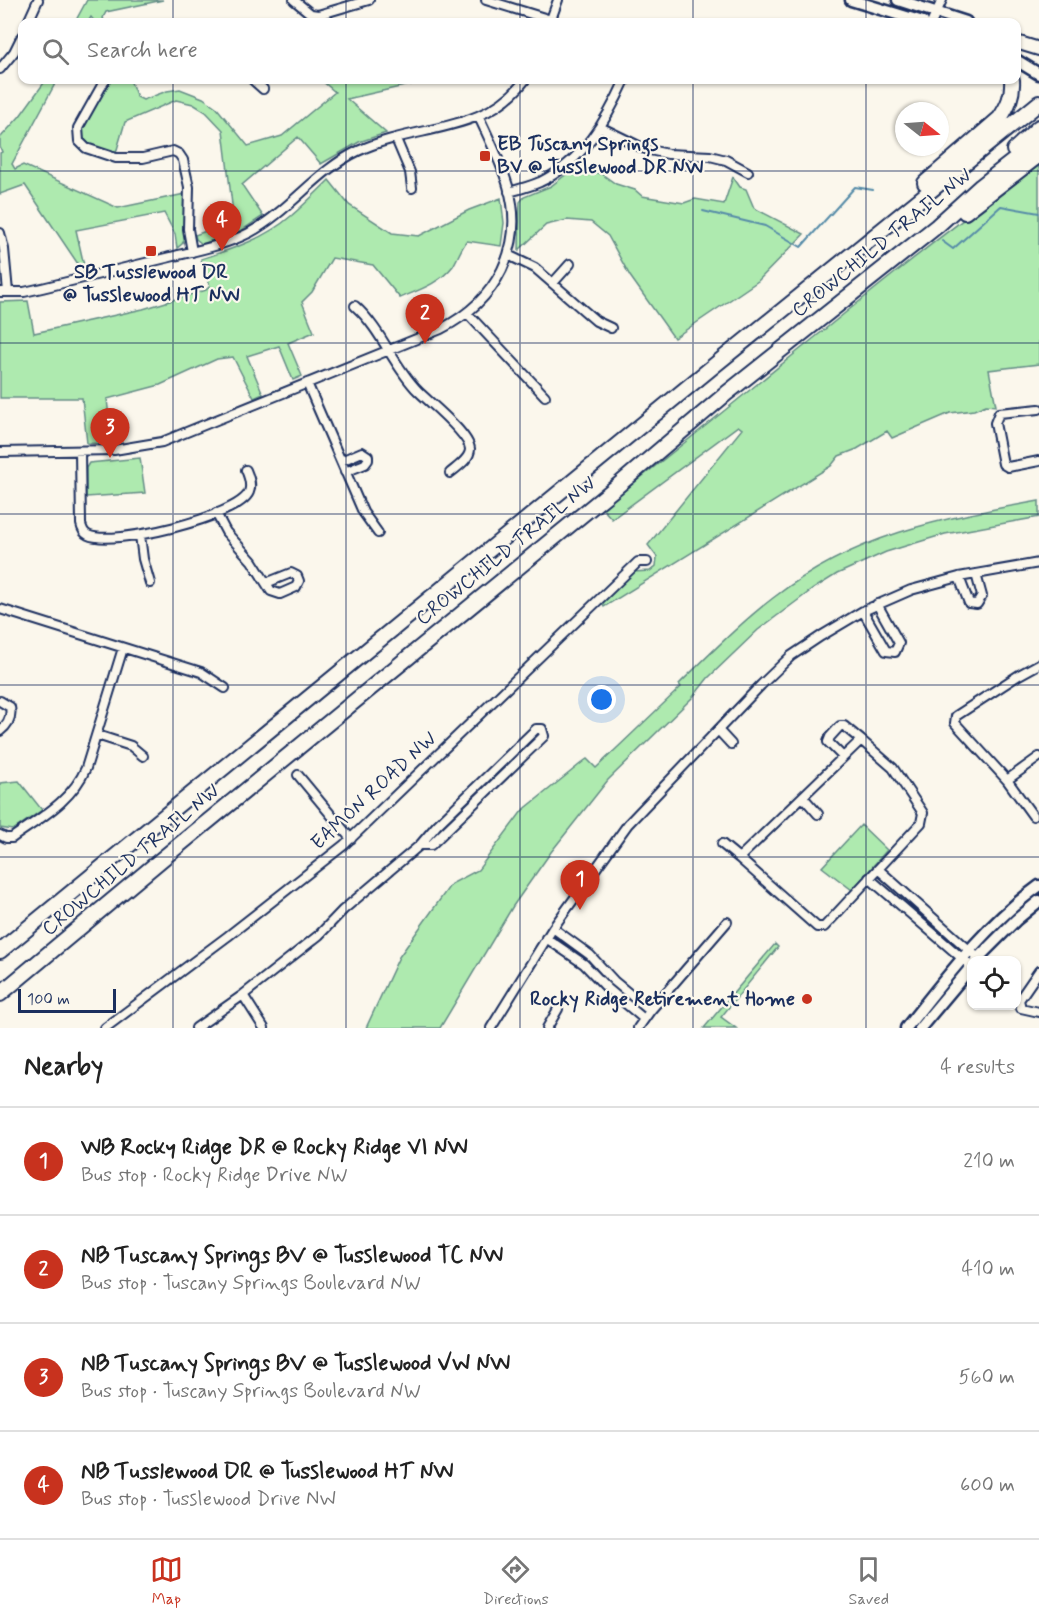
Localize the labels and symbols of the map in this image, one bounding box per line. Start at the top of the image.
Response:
north arrow [895,102,949,156]
place label: EB Tuscany Springs BV @ Tusslewood DR NW [497,131,703,181]
marker: EB Tuscany Springs BV @ Tusslewood DR NW [478,149,492,163]
street label: CROWCHILD TRAIL NW [787,162,978,324]
pin: 4 [202,202,242,251]
marker: SB Tusslewood DR @ Tusslewood HT NW [144,244,158,258]
place label: SB Tusslewood DR @ Tusslewood HT NW [62,259,240,309]
pin: 2 [406,294,444,344]
pin: 3 [90,408,130,458]
street label: CROWCHILD TRAIL NW [411,470,602,632]
your location [587,685,616,714]
street label: EAMON ROAD NW [305,726,443,856]
street label: CROWCHILD TRAIL NW [37,778,226,942]
pin: 1 [560,860,600,910]
scale bar [18,986,116,1013]
place label: Rocky Ridge Retirement Home [530,986,795,1013]
marker: Rocky Ridge Retirement Home [800,992,814,1006]

